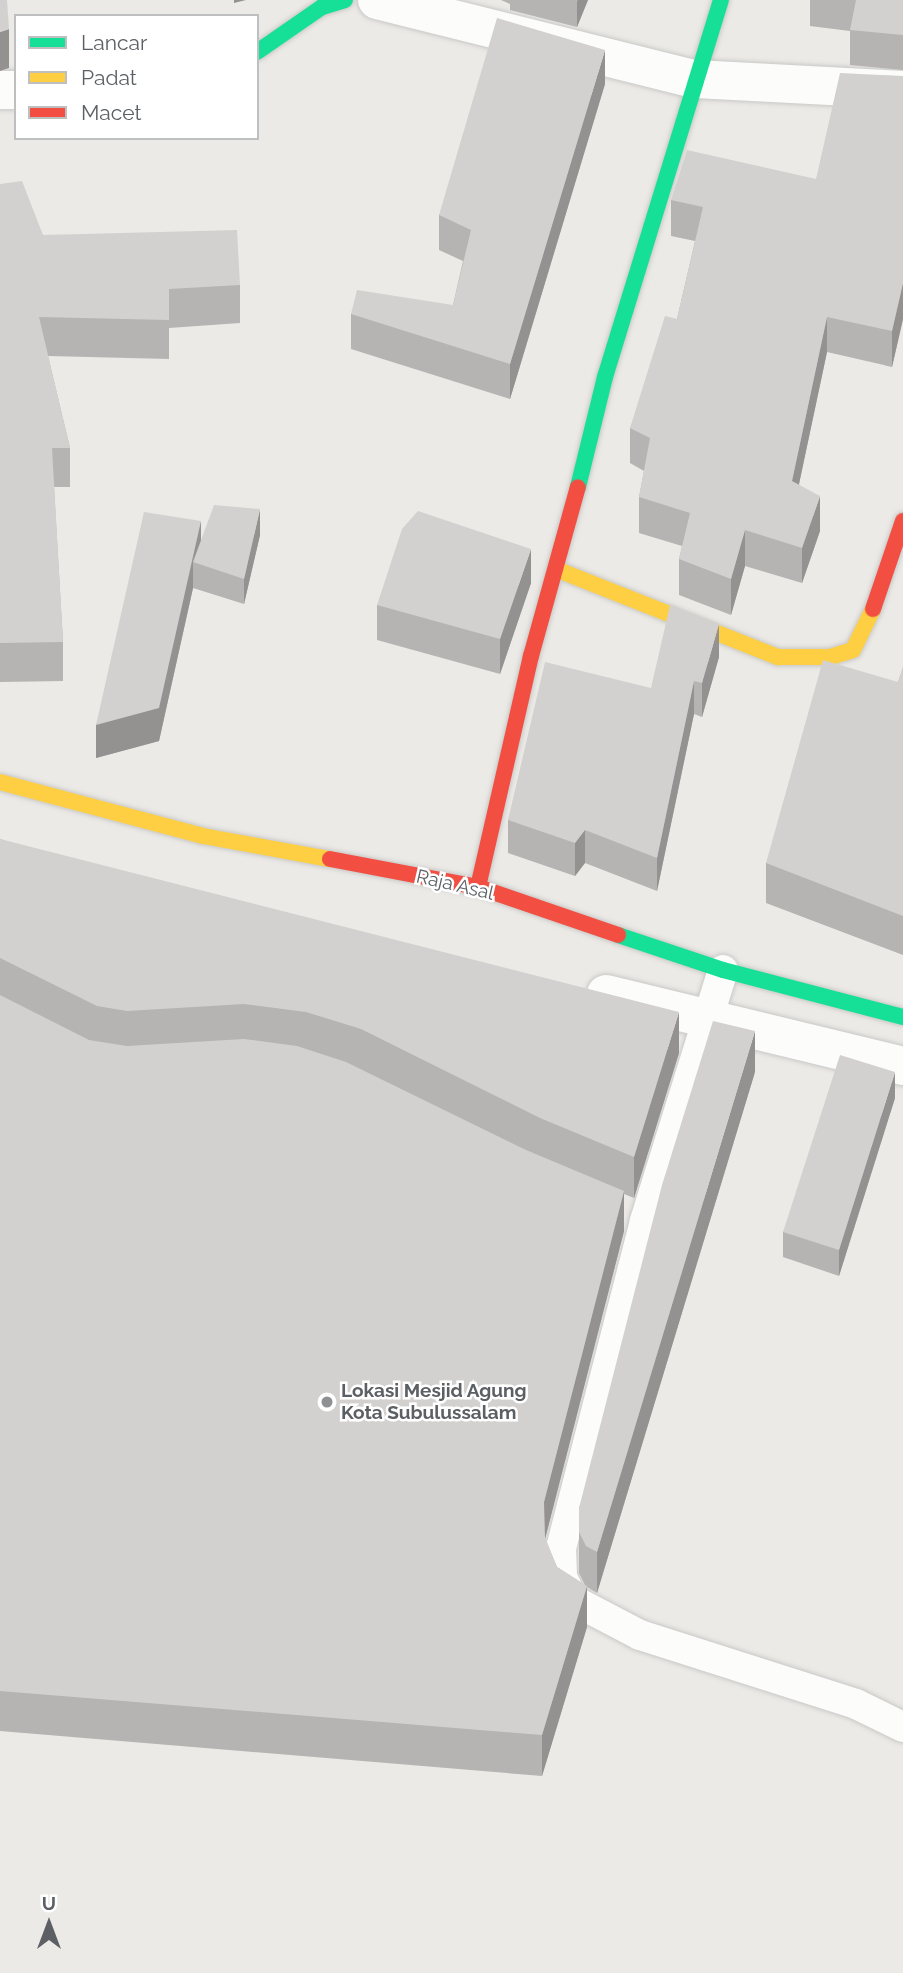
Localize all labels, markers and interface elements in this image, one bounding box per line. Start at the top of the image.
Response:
legend [14,14,259,140]
text: Lancar [81,30,147,55]
text: Padat [81,65,137,90]
text: Macet [81,100,141,125]
street label: Raja Asal [414,865,496,905]
place label: Lokasi Mesjid Agung Kota Subulussalam [341,1380,527,1424]
marker: Lokasi Mesjid Agung Kota Subulussalam [319,1394,335,1410]
north arrow [14,1889,84,1959]
text: U [42,1892,56,1914]

